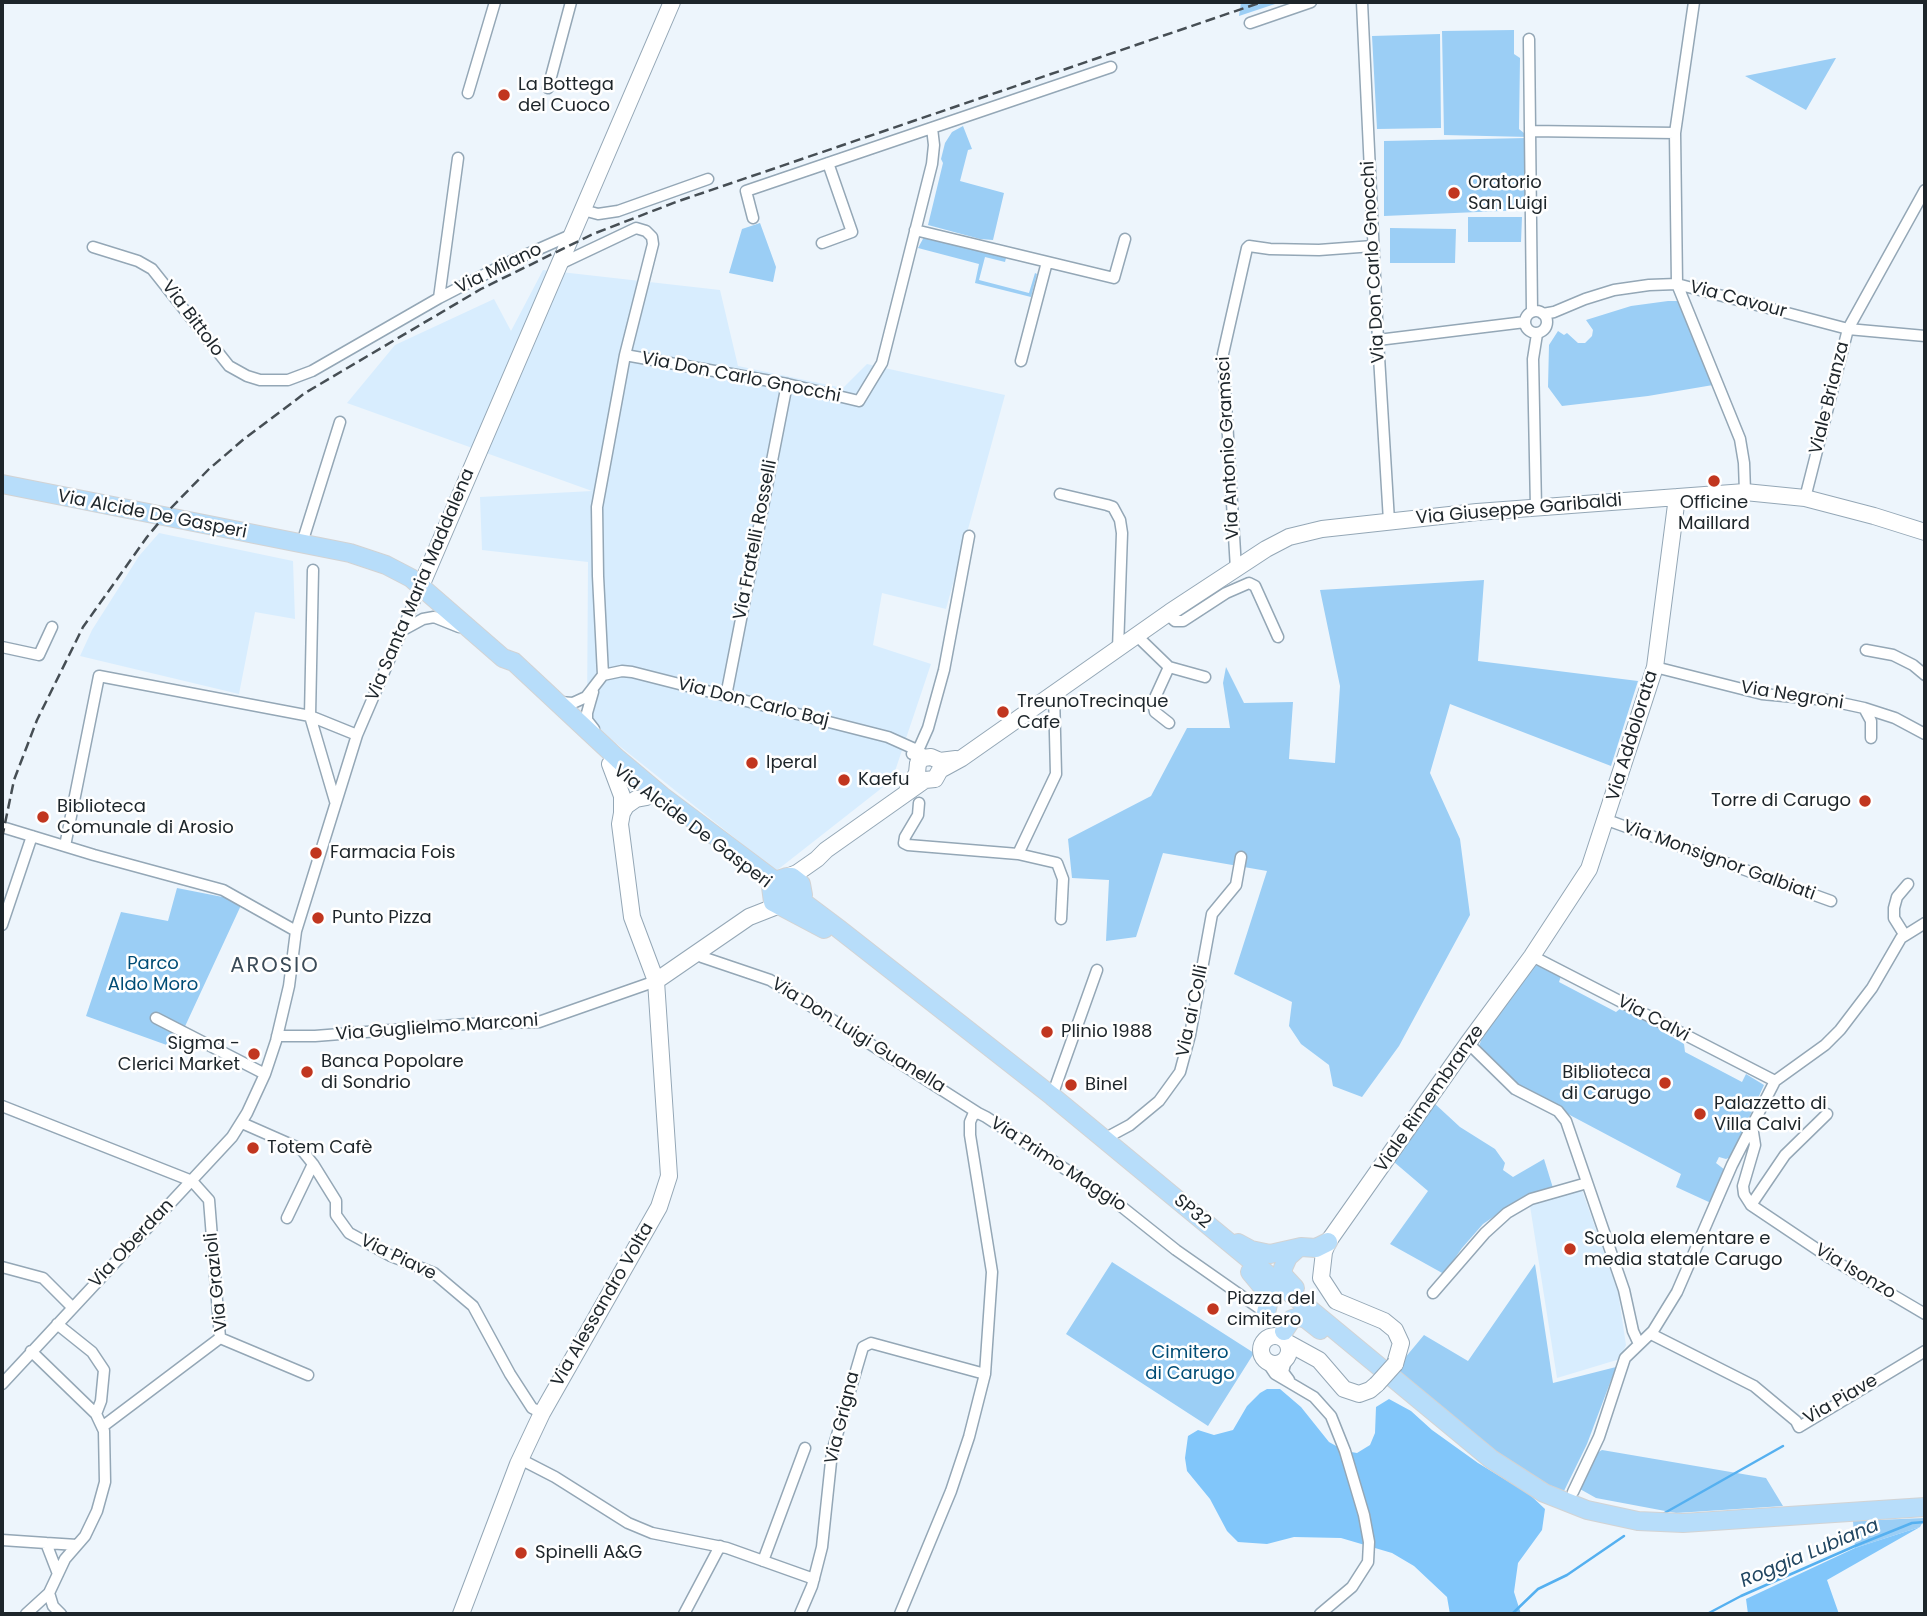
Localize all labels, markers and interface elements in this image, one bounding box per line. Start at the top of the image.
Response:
place label: La Bottega del Cuoco [518,74,614,116]
marker: La Bottega del Cuoco [496,87,512,103]
street label: Via Don Carlo Gnocchi [1358,160,1390,364]
place label: Oratorio San Luigi [1468,172,1547,214]
marker: Oratorio San Luigi [1446,185,1462,201]
street label: Via Milano [452,239,546,299]
street label: Via Bittolo [156,277,228,361]
street label: Via Cavour [1687,277,1789,323]
street label: Viale Brianza [1806,339,1854,457]
street label: Via Don Carlo Gnocchi [640,348,842,408]
street label: Via Antonio Gramsci [1213,356,1245,540]
street label: Via Fratelli Rosselli [730,458,782,622]
street label: Via Santa Maria Maddalena [362,465,480,705]
marker: Officine Maillard [1706,473,1722,489]
street label: Via Alcide De Gasperi [56,486,248,544]
street label: Via Giuseppe Garibaldi [1415,490,1623,530]
place label: Officine Maillard [1678,492,1750,534]
street label: Via Addolorata [1603,668,1663,804]
street label: Via Don Carlo Baj [675,674,831,732]
street label: Via Negroni [1739,677,1845,715]
place label: TreunoTrecinque Cafe [1017,691,1169,734]
marker: TreunoTrecinque Cafe [995,704,1011,720]
place label: Iperal [766,752,817,774]
marker: Iperal [744,755,760,771]
street label: Via Alcide De Gasperi [609,760,775,894]
place label: Kaefu [858,769,910,791]
marker: Kaefu [836,772,852,788]
place label: Torre di Carugo [1711,790,1851,812]
marker: Torre di Carugo [1857,793,1873,809]
place label: Biblioteca Comunale di Arosio [57,796,234,838]
marker: Biblioteca Comunale di Arosio [35,809,51,825]
street label: Via Monsignor Galbiati [1620,816,1818,906]
place label: Farmacia Fois [330,842,455,864]
marker: Farmacia Fois [308,845,324,861]
place label: Punto Pizza [332,907,432,929]
marker: Punto Pizza [310,910,326,926]
park label: Parco Aldo Moro [108,953,198,996]
district label: AROSIO [231,954,319,980]
street label: Via ai Colli [1173,963,1213,1059]
street label: Via Don Luigi Guanella [767,974,949,1098]
street label: Via Calvi [1613,991,1693,1047]
street label: Via Guglielmo Marconi [335,1010,539,1046]
place label: Plinio 1988 [1061,1021,1152,1043]
street label: Viale Rimembranze [1371,1021,1489,1177]
marker: Plinio 1988 [1039,1024,1055,1040]
place label: Sigma - Clerici Market [118,1033,240,1076]
marker: Sigma - Clerici Market [246,1046,262,1062]
place label: Banca Popolare di Sondrio [321,1051,464,1094]
place label: Biblioteca di Carugo [1562,1062,1651,1104]
marker: Banca Popolare di Sondrio [299,1064,315,1080]
place label: Binel [1085,1074,1128,1096]
marker: Biblioteca di Carugo [1657,1075,1673,1091]
marker: Binel [1063,1077,1079,1093]
place label: Palazzetto di Villa Calvi [1714,1093,1827,1136]
marker: Palazzetto di Villa Calvi [1692,1106,1708,1122]
street label: Via Primo Maggio [986,1113,1130,1217]
place label: Totem Cafè [267,1137,372,1159]
marker: Totem Cafè [245,1140,261,1156]
street label: SP32 [1169,1190,1215,1234]
street label: Via Oberdan [85,1195,179,1293]
street label: Via Alessandro Volta [547,1219,659,1391]
place label: Scuola elementare e media statale Carugo [1584,1228,1782,1270]
street label: Via Piave [356,1230,440,1286]
street label: Via Grazioli [201,1231,233,1333]
street label: Via Isonzo [1811,1240,1899,1304]
marker: Scuola elementare e media statale Carugo [1562,1241,1578,1257]
place label: Piazza del cimitero [1227,1288,1315,1330]
marker: Piazza del cimitero [1205,1301,1221,1317]
park label: Cimitero di Carugo [1145,1342,1235,1384]
street label: Via Grigna [821,1370,865,1466]
street label: Via Piave [1800,1370,1882,1430]
water label: Roggia Lubiana [1737,1515,1883,1593]
place label: Spinelli A&G [535,1542,642,1564]
marker: Spinelli A&G [513,1545,529,1561]

